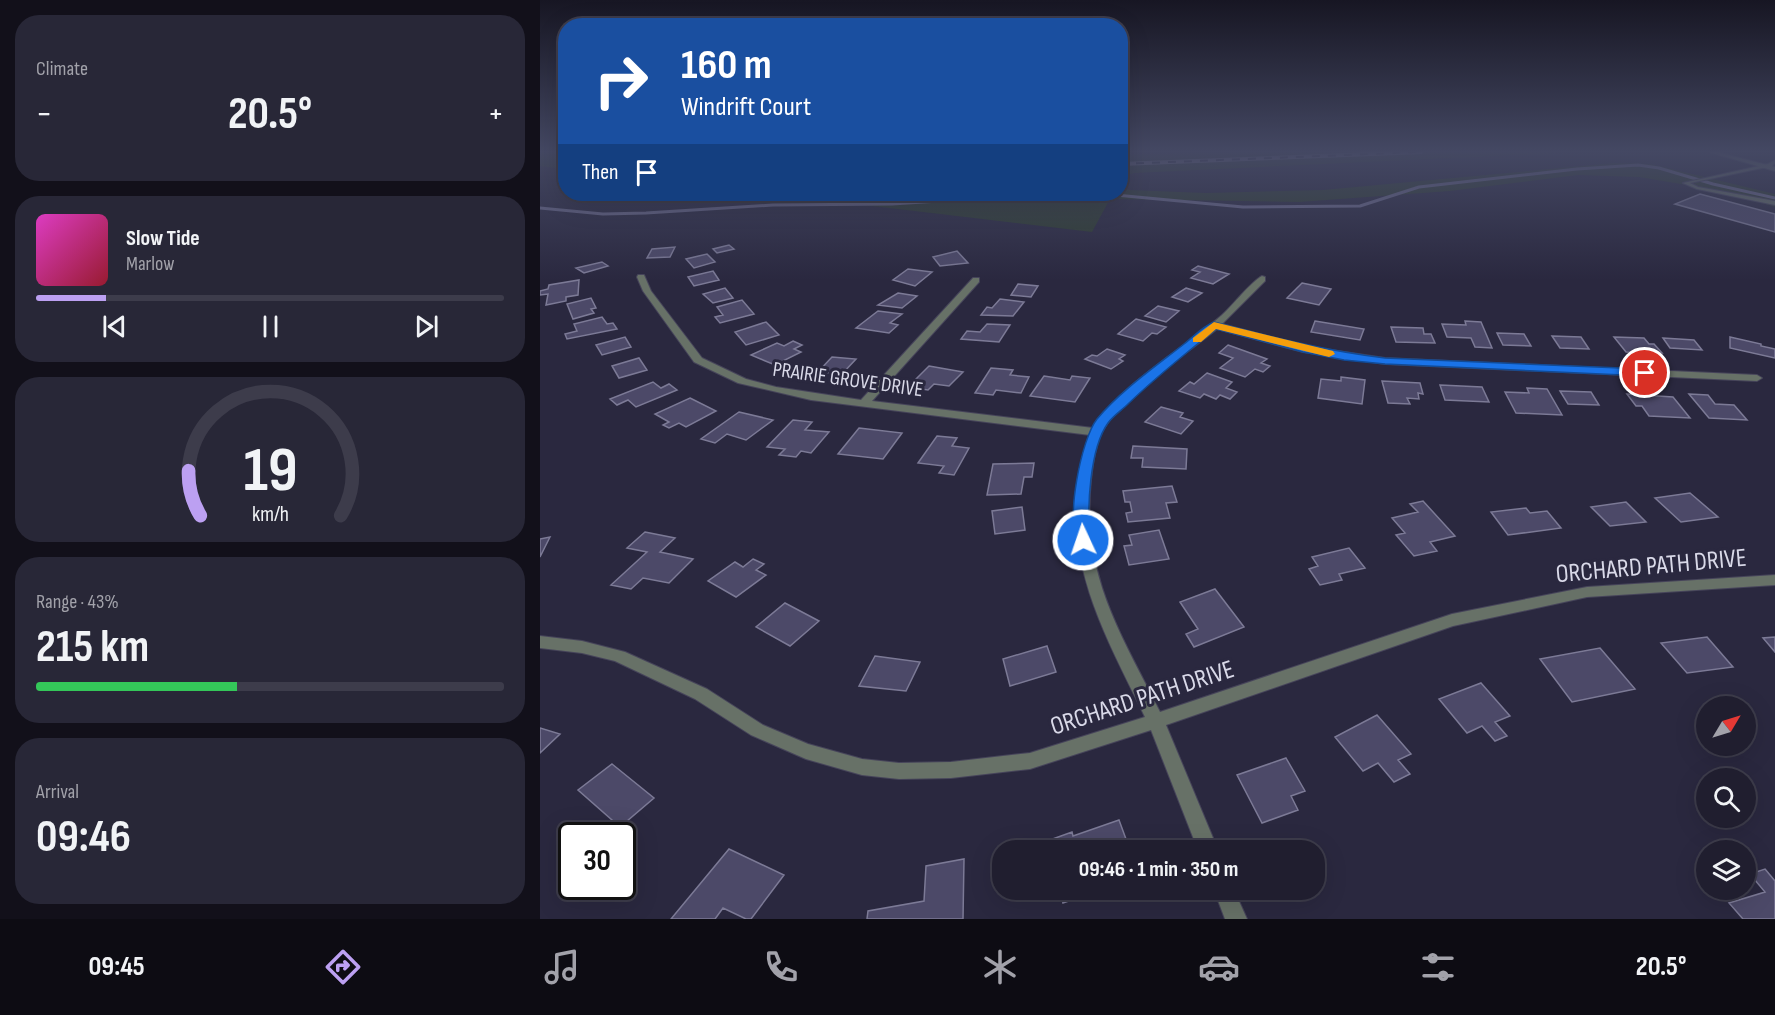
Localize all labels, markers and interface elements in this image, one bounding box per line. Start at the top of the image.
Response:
text: 160 m [681,40,772,91]
icon: right [582,42,660,120]
text: Climate [36,57,88,81]
text: 20.5° [228,87,312,142]
text: Windrift Court [681,91,811,123]
text: − [36,94,52,134]
text: + [488,94,504,134]
icon: arrive [630,156,663,189]
text: Then [582,159,618,186]
text: Slow Tide [126,225,200,252]
text: Marlow [126,252,174,276]
icon: previous [98,310,131,343]
icon: pause [254,310,287,343]
icon: next [410,310,443,343]
pin [1619,347,1670,398]
icon: arrive [1628,356,1661,389]
street label: PRAIRIE GROVE DRIVE [771,357,925,402]
text: 19 [243,435,297,510]
text: km/h [251,503,289,528]
position arrow [1051,508,1115,572]
street label: ORCHARD PATH DRIVE [1554,543,1748,590]
text: Range · 43% [36,590,119,614]
text: 215 km [36,620,149,675]
street label: ORCHARD PATH DRIVE [1047,654,1238,743]
north arrow [1696,696,1756,756]
map controls [1696,696,1756,900]
button: search [1696,768,1756,828]
text: Arrival [36,780,79,804]
text: 09:46 [36,810,131,865]
speed limit sign: 30 [558,822,636,900]
button: layers [1696,840,1756,900]
text: 09:46 · 1 min · 350 m [1079,856,1238,883]
icon: directions [322,946,364,988]
icon: music [541,946,583,988]
icon: phone [760,946,802,988]
icon: climate [979,946,1021,988]
icon: car [1198,946,1240,988]
icon: filters [1417,946,1459,988]
text: 09:45 [89,951,145,983]
text: 20.5° [1636,951,1686,983]

